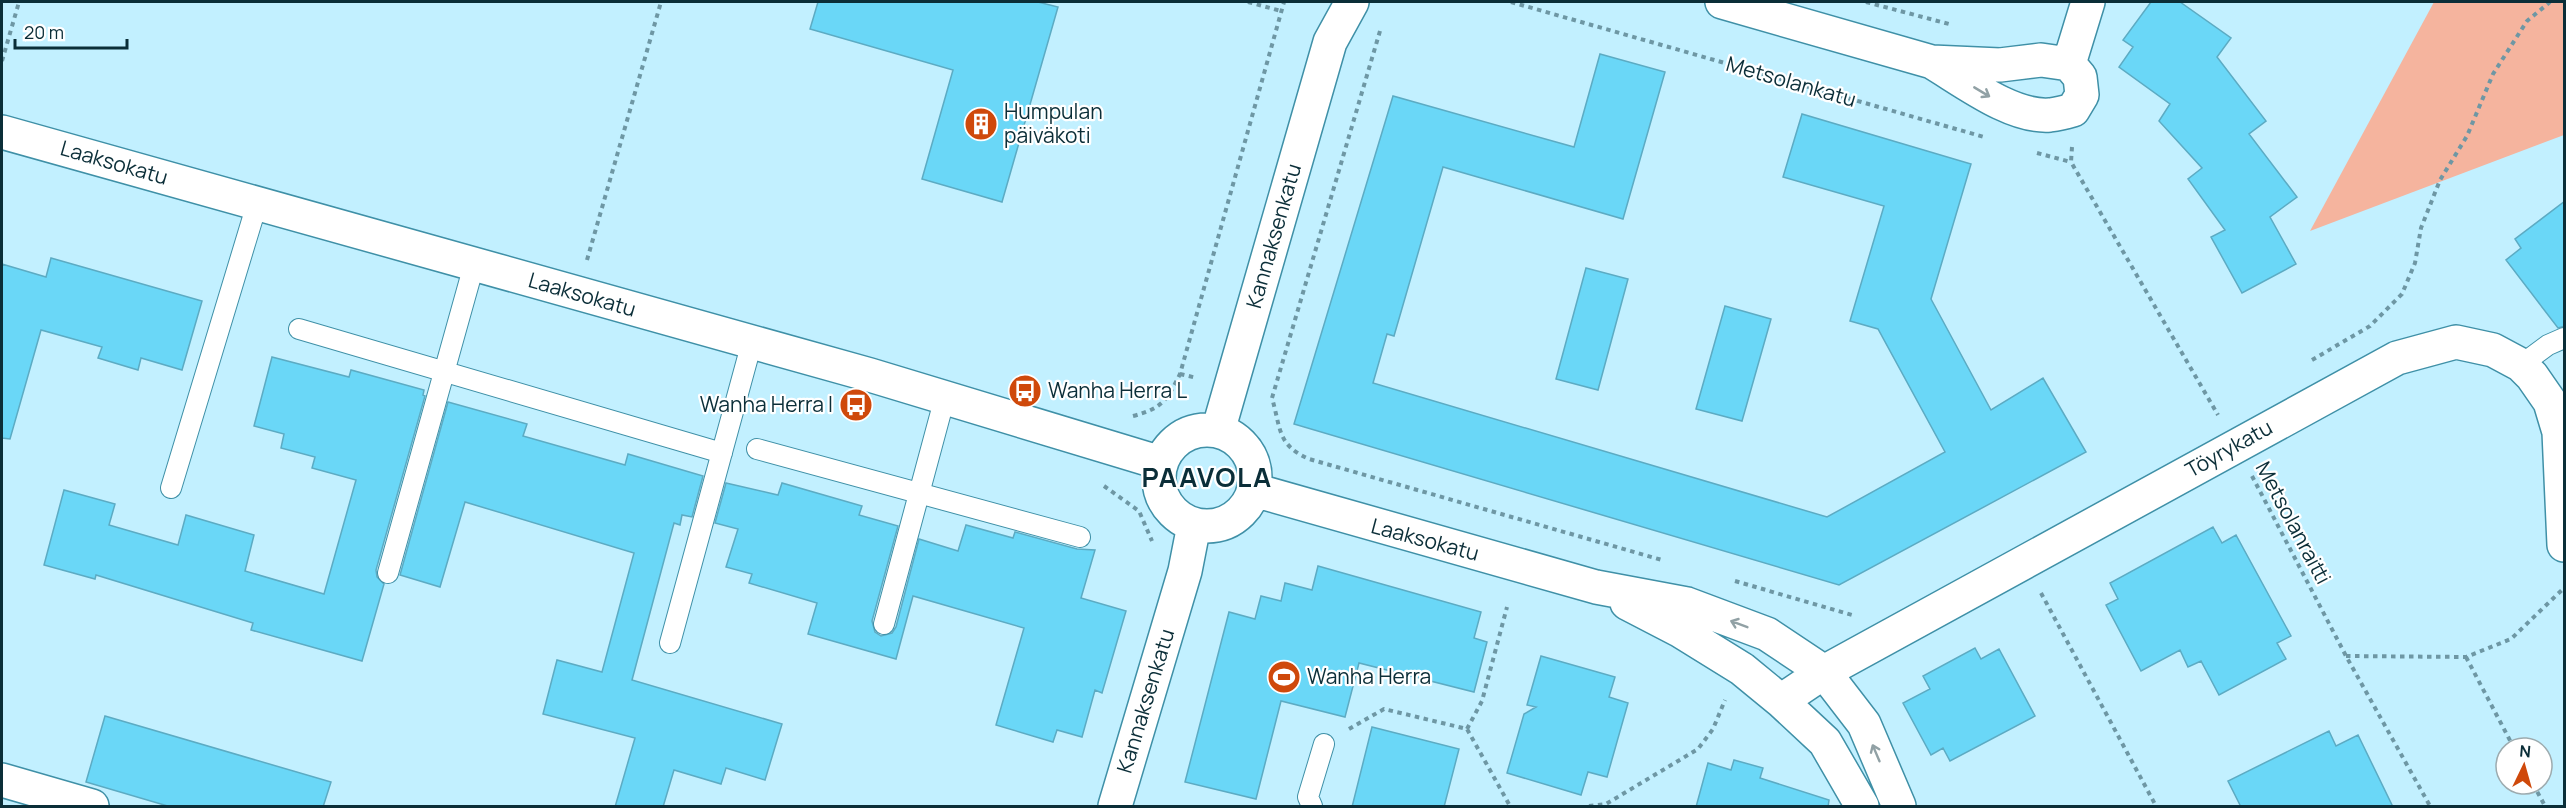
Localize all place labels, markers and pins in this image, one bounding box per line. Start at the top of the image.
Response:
place label: Humpulan päiväkoti [1004,97,1103,149]
building icon: Humpulan päiväkoti [963,106,999,142]
bus stop icon: Wanha Herra L [1007,373,1043,409]
place label: Wanha Herra L [1048,376,1187,404]
bus stop icon: Wanha Herra I [838,387,874,423]
place label: Wanha Herra I [700,390,833,418]
sports icon: Wanha Herra [1266,659,1302,695]
place label: Wanha Herra [1307,662,1431,690]

